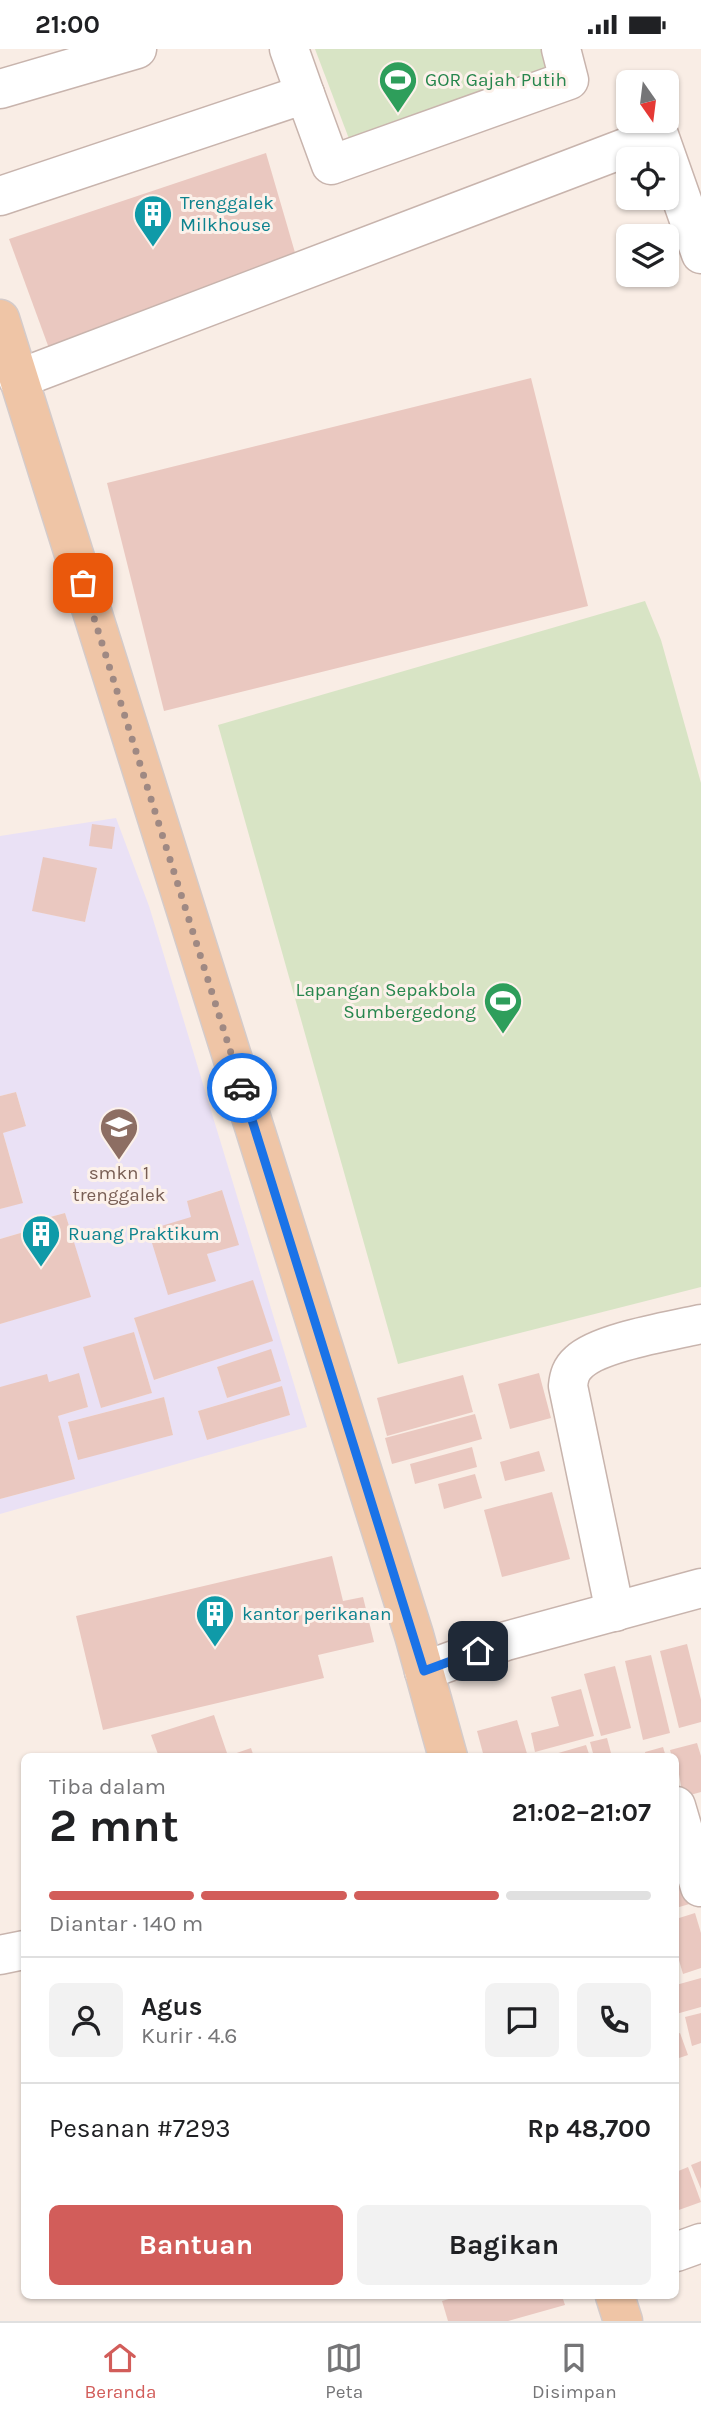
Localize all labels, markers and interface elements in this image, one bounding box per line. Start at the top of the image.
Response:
text: 21:00 [35,9,100,40]
sports icon: GOR Gajah Putih [377,59,419,114]
place label: GOR Gajah Putih [425,69,567,91]
north arrow [616,70,679,133]
map controls [616,70,679,287]
button: locate [616,147,679,210]
place label: Trenggalek Milkhouse [180,192,274,236]
building icon: Trenggalek Milkhouse [132,193,174,248]
button: layers [616,224,679,287]
pin [53,553,113,613]
icon: bag [64,564,102,602]
place label: Lapangan Sepakbola Sumbergedong [296,979,476,1023]
sports icon: Lapangan Sepakbola Sumbergedong [482,980,524,1035]
courier [207,1053,277,1123]
icon: car [223,1069,261,1107]
school or university icon: smkn 1 trenggalek [98,1106,140,1161]
place label: smkn 1 trenggalek [73,1162,166,1206]
building icon: Ruang Praktikum [20,1213,62,1268]
place label: Ruang Praktikum [68,1223,220,1245]
building icon: kantor perikanan [194,1593,236,1648]
place label: kantor perikanan [242,1603,392,1625]
pin [448,1621,508,1681]
icon: home [459,1632,497,1670]
text: Tiba dalam [49,1773,166,1800]
text: 21:02–21:07 [512,1797,651,1828]
text: 2 mnt [49,1799,179,1853]
text: Diantar · 140 m [49,1910,203,1937]
button: person [49,1983,123,2057]
button: chat [485,1983,559,2057]
button: phone [577,1983,651,2057]
text: Agus [141,1991,202,2022]
text: Kurir · 4.6 [141,2022,238,2049]
text: Pesanan #7293 [49,2113,231,2144]
text: Rp 48,700 [527,2113,651,2144]
button: Bantuan [49,2205,343,2285]
button: Bagikan [357,2205,651,2285]
tab: Beranda [84,2339,156,2403]
tab: Peta [325,2339,363,2403]
tab: Disimpan [532,2339,617,2403]

